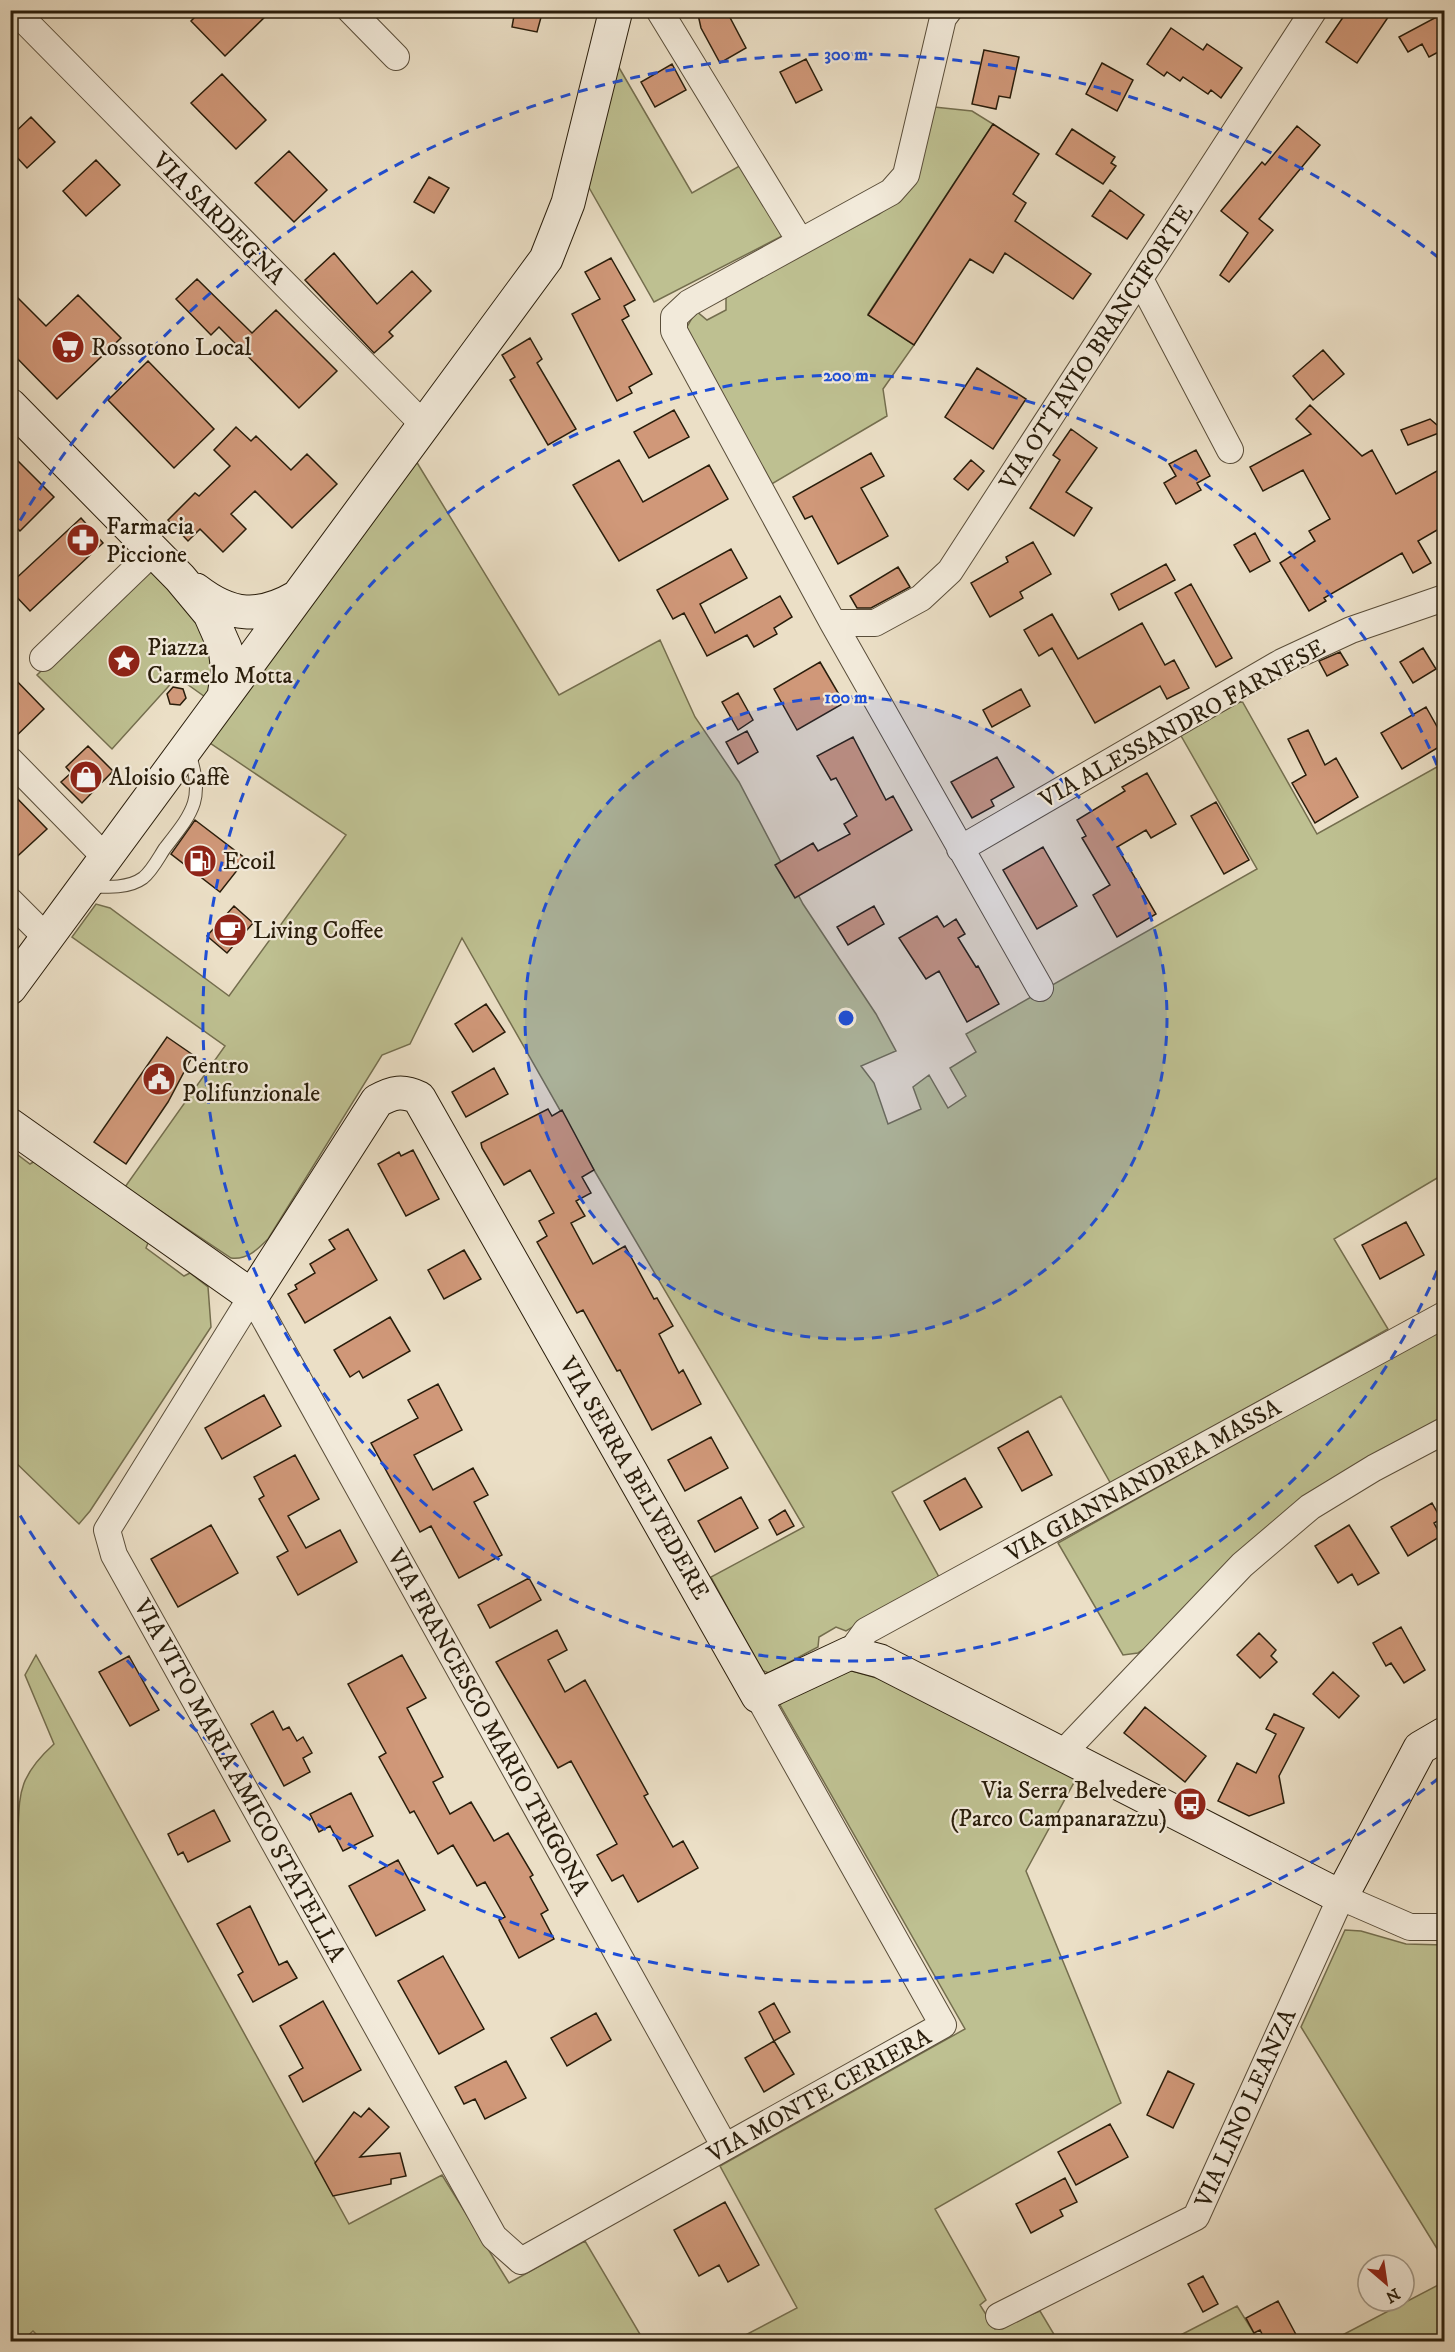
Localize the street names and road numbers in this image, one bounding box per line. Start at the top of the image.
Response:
street label: VIA SARDEGNA [145,145,291,292]
street label: VIA OTTAVIO BRANCIFORTE [993,199,1201,497]
street label: VIA ALESSANDRO FARNESE [1033,633,1331,816]
street label: VIA SERRA BELVEDERE [552,1351,716,1605]
street label: VIA GIANNANDREA MASSA [1000,1392,1287,1570]
street label: VIA FRANCESCO MARIO TRIGONA [380,1543,596,1901]
street label: VIA VITO MARIA AMICO STATELLA [126,1593,352,1968]
street label: VIA LINO LEANZA [1188,2004,1303,2213]
street label: VIA MONTE CERIERA [702,2022,937,2170]

